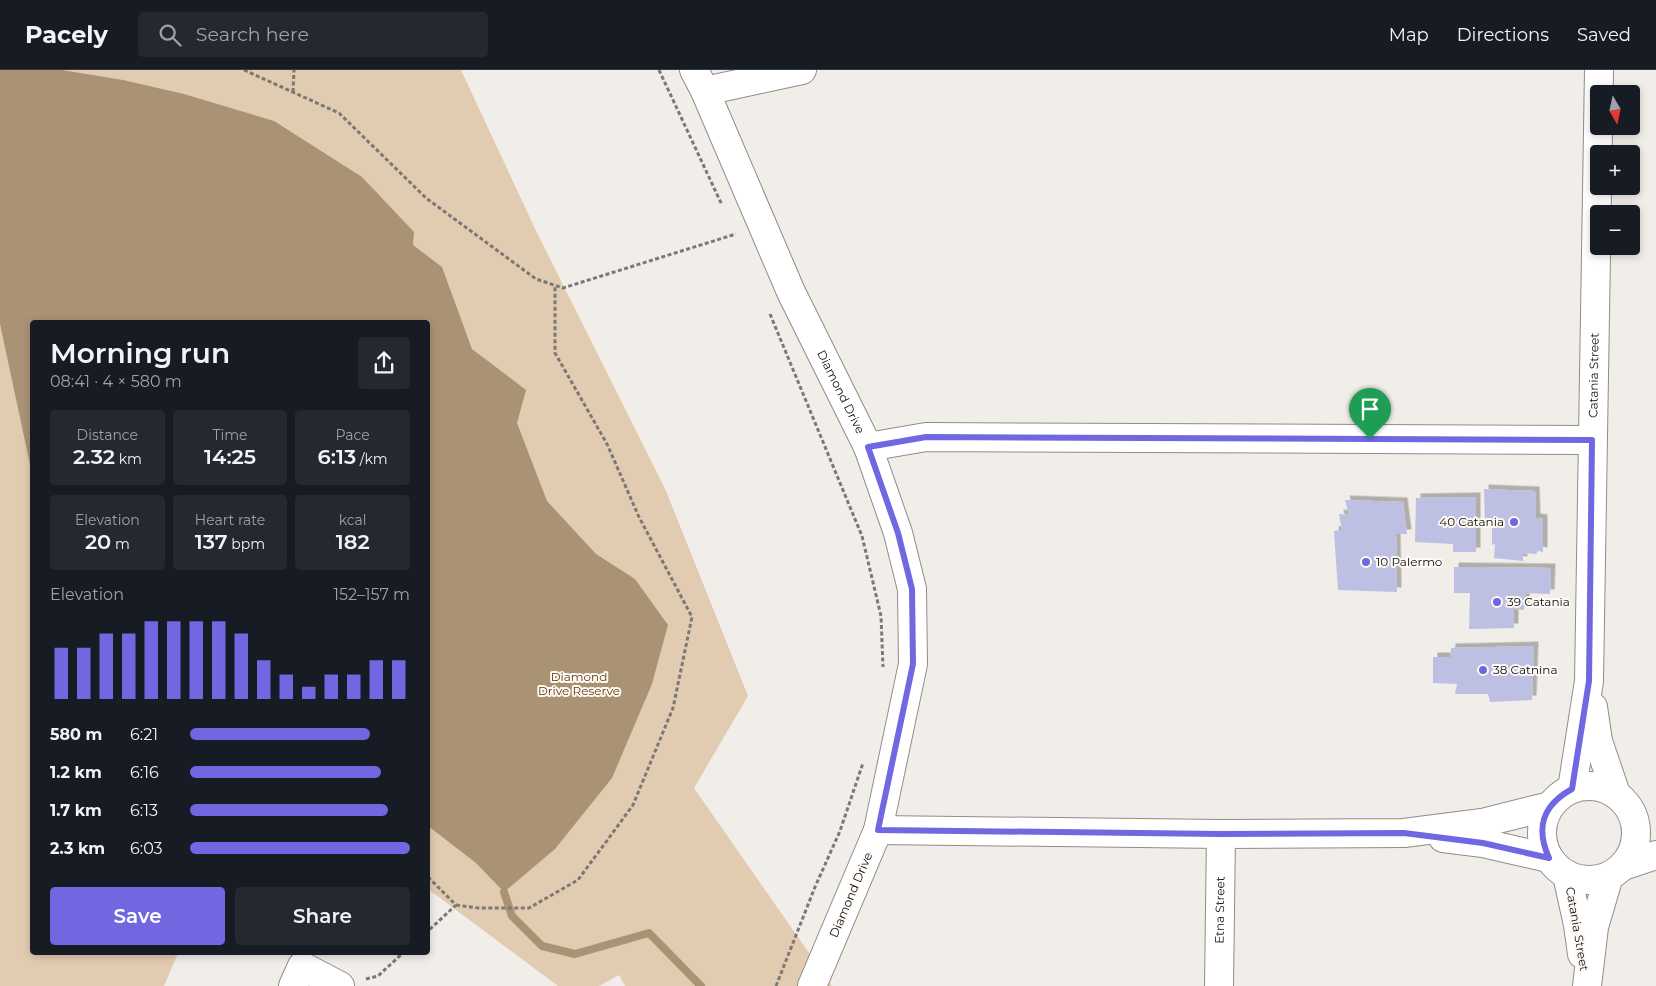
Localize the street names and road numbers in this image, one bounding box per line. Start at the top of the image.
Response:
street label: Catania Street [1585,333,1602,418]
street label: Diamond Drive [814,348,868,436]
street label: Diamond Drive [826,850,875,940]
street label: Etna Street [1212,876,1227,944]
street label: Catania Street [1563,886,1592,972]

